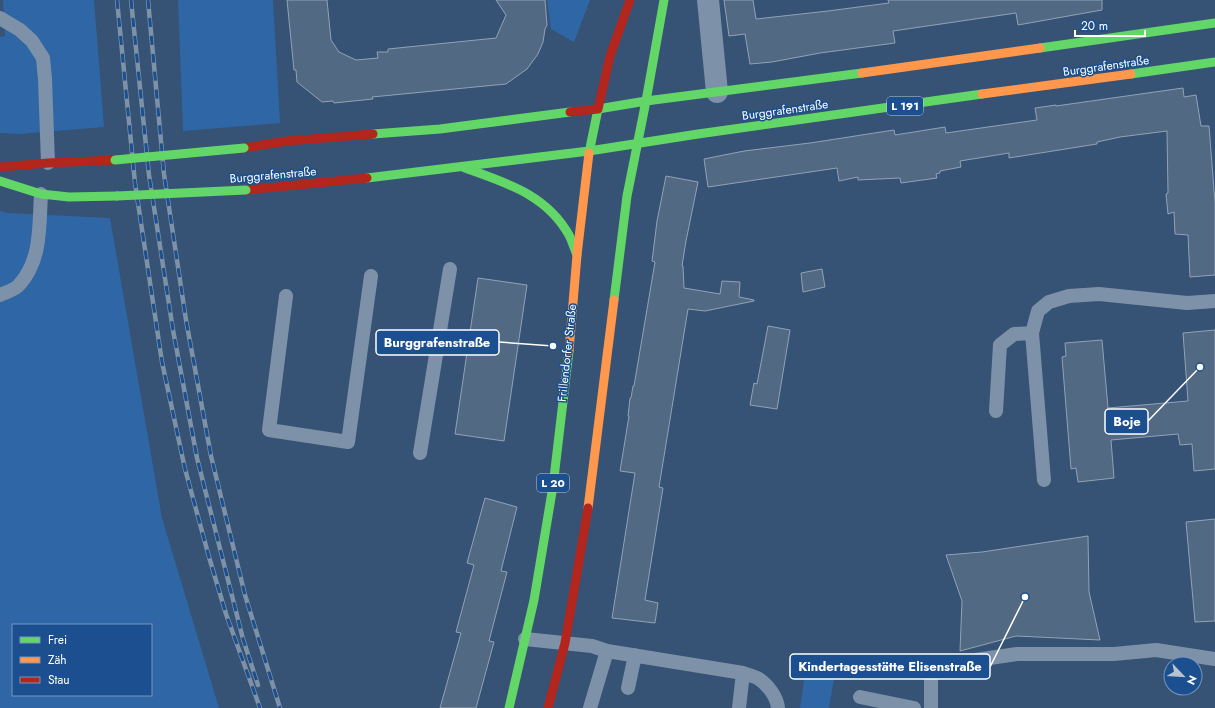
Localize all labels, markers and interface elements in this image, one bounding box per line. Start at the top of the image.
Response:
scale bar [1075,12,1145,38]
text: 20 m [1081,17,1108,35]
street label: Burggrafenstraße [1062,51,1150,81]
street label: Burggrafenstraße [741,95,829,125]
road number: L 191 [887,97,923,115]
street label: Burggrafenstraße [229,162,317,188]
street label: Frillendorfer Straße [553,303,581,403]
callout: Burggrafenstraße [376,330,499,355]
text: Burggrafenstraße [384,333,491,352]
callout: Boje [1105,409,1148,434]
text: Boje [1113,412,1141,431]
road number: L 20 [537,474,569,492]
legend [12,624,152,696]
text: Frei [48,631,67,649]
text: Zäh [48,651,67,669]
callout: Kindertagesstätte Elisenstraße [790,654,990,679]
north arrow [1163,656,1203,696]
text: Kindertagesstätte Elisenstraße [798,657,982,676]
text: Stau [48,671,70,689]
text: N [1183,673,1201,688]

